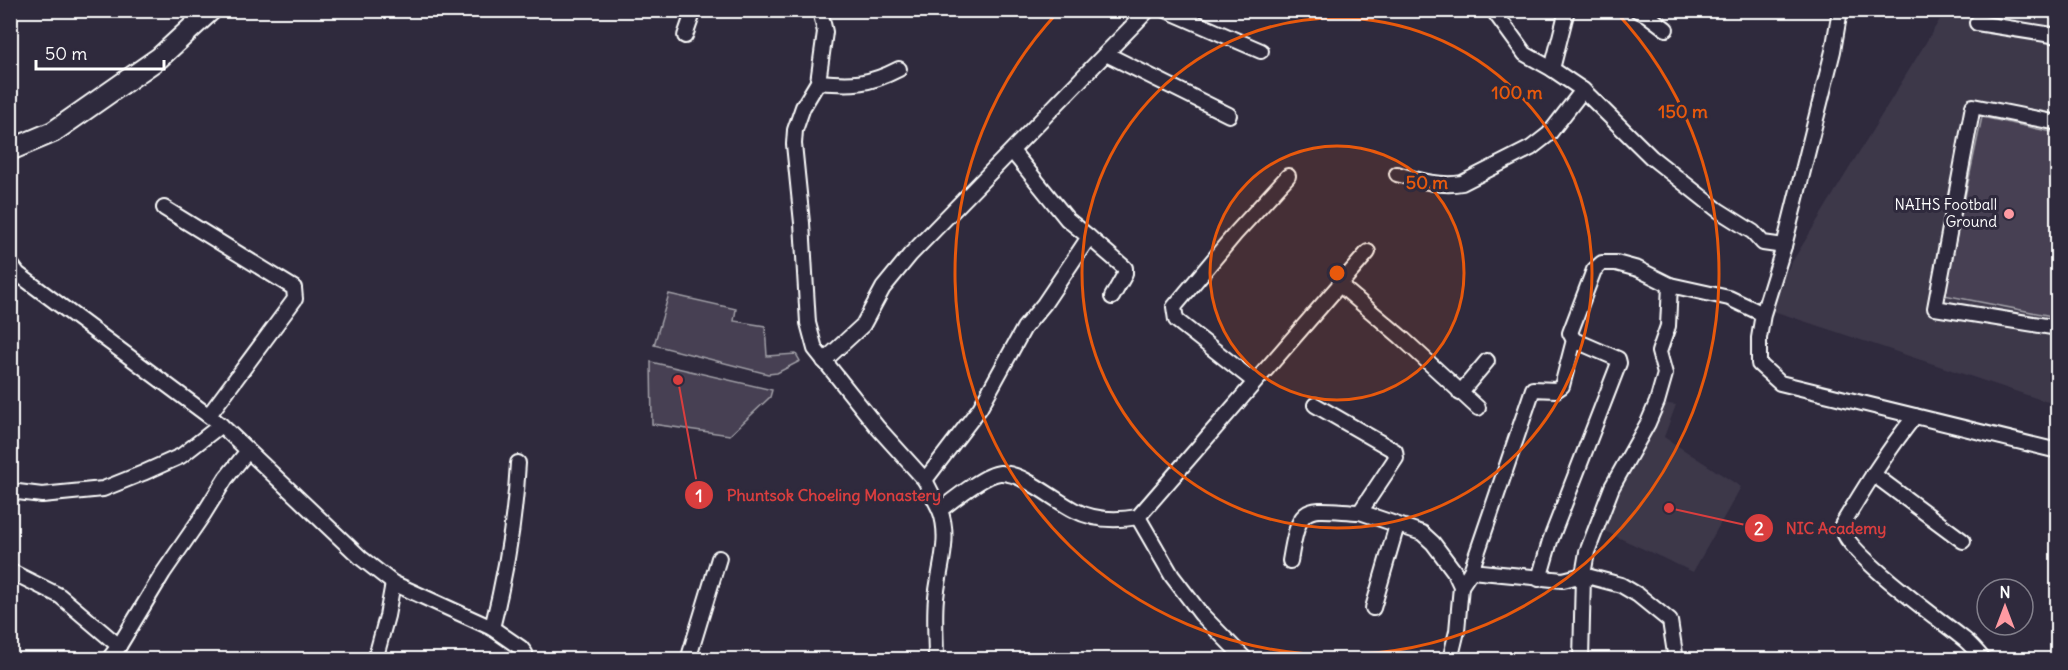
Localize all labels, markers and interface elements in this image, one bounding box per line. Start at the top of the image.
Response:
scale bar [36,33,164,71]
text: 50 m [45,42,87,65]
text: 100 m [1492,81,1543,104]
text: 150 m [1658,100,1708,123]
text: 50 m [1406,171,1448,194]
place label: NAIHS Football Ground [1895,195,1997,231]
marker: NAIHS Football Ground [2002,207,2016,221]
centre of rings [1327,263,1347,283]
callout: Phuntsok Choeling Monastery [684,478,953,512]
text: 1 [695,484,703,507]
text: Phuntsok Choeling Monastery [727,485,941,506]
callout: NIC Academy [1744,511,1898,545]
text: 2 [1754,517,1764,540]
text: NIC Academy [1786,518,1886,539]
north arrow [1975,577,2035,637]
text: N [1999,582,2011,602]

